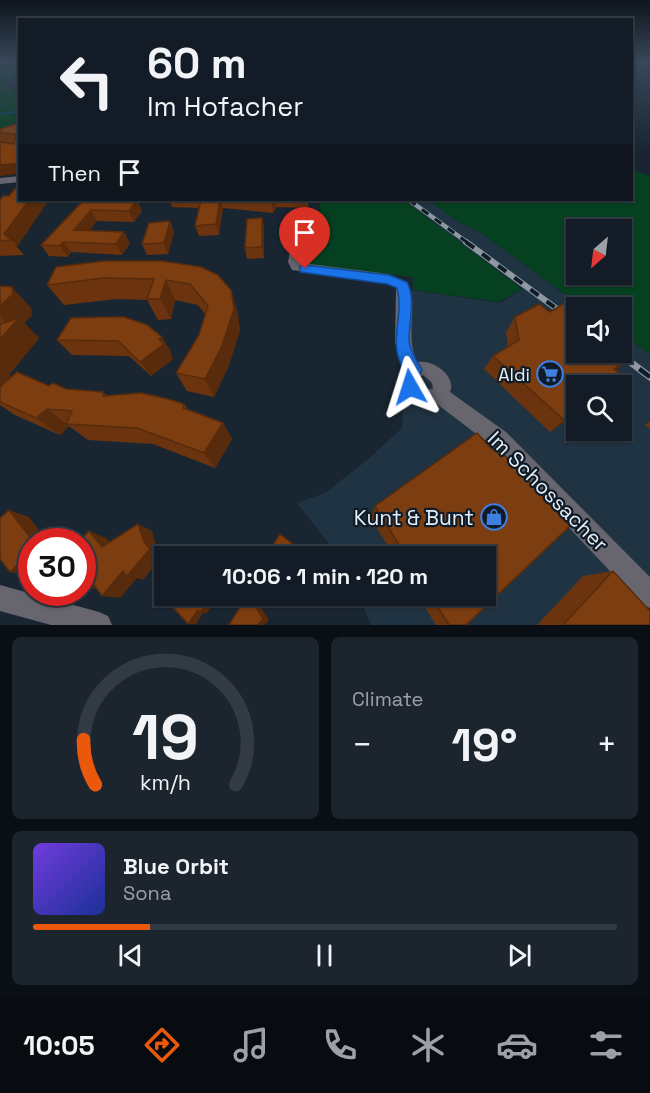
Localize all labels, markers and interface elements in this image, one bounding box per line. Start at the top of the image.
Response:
text: 60 m [147,37,247,90]
icon: left [48,42,126,120]
text: Im Hofacher [147,89,303,124]
icon: arrive [113,156,146,189]
text: Then [48,159,101,187]
pin [279,207,330,269]
icon: arrive [288,216,321,249]
north arrow [566,219,632,285]
map controls [566,219,632,441]
button: sound [566,297,632,363]
position arrow [378,355,442,419]
supermarket icon: Aldi [535,359,565,389]
place label: Aldi [498,363,530,386]
button: search [566,375,632,441]
street label: Im Schossacher [482,425,614,557]
shop icon: Kunt & Bunt [479,502,509,532]
place label: Kunt & Bunt [354,504,474,531]
speed limit sign: 30 [18,528,96,606]
text: 10:06 · 1 min · 120 m [222,562,428,590]
text: Climate [352,686,423,712]
text: 19 [132,698,199,777]
text: 19° [452,717,517,774]
text: − [352,724,372,766]
text: + [597,724,617,766]
text: km/h [140,769,191,796]
text: Blue Orbit [123,852,229,880]
text: Sona [123,880,171,906]
icon: previous [114,939,147,972]
icon: pause [308,939,341,972]
icon: next [503,939,536,972]
icon: directions [141,1024,183,1066]
icon: music [230,1024,272,1066]
icon: phone [319,1024,361,1066]
icon: climate [407,1024,449,1066]
icon: car [496,1024,538,1066]
icon: filters [585,1024,627,1066]
text: 10:05 [23,1028,95,1063]

